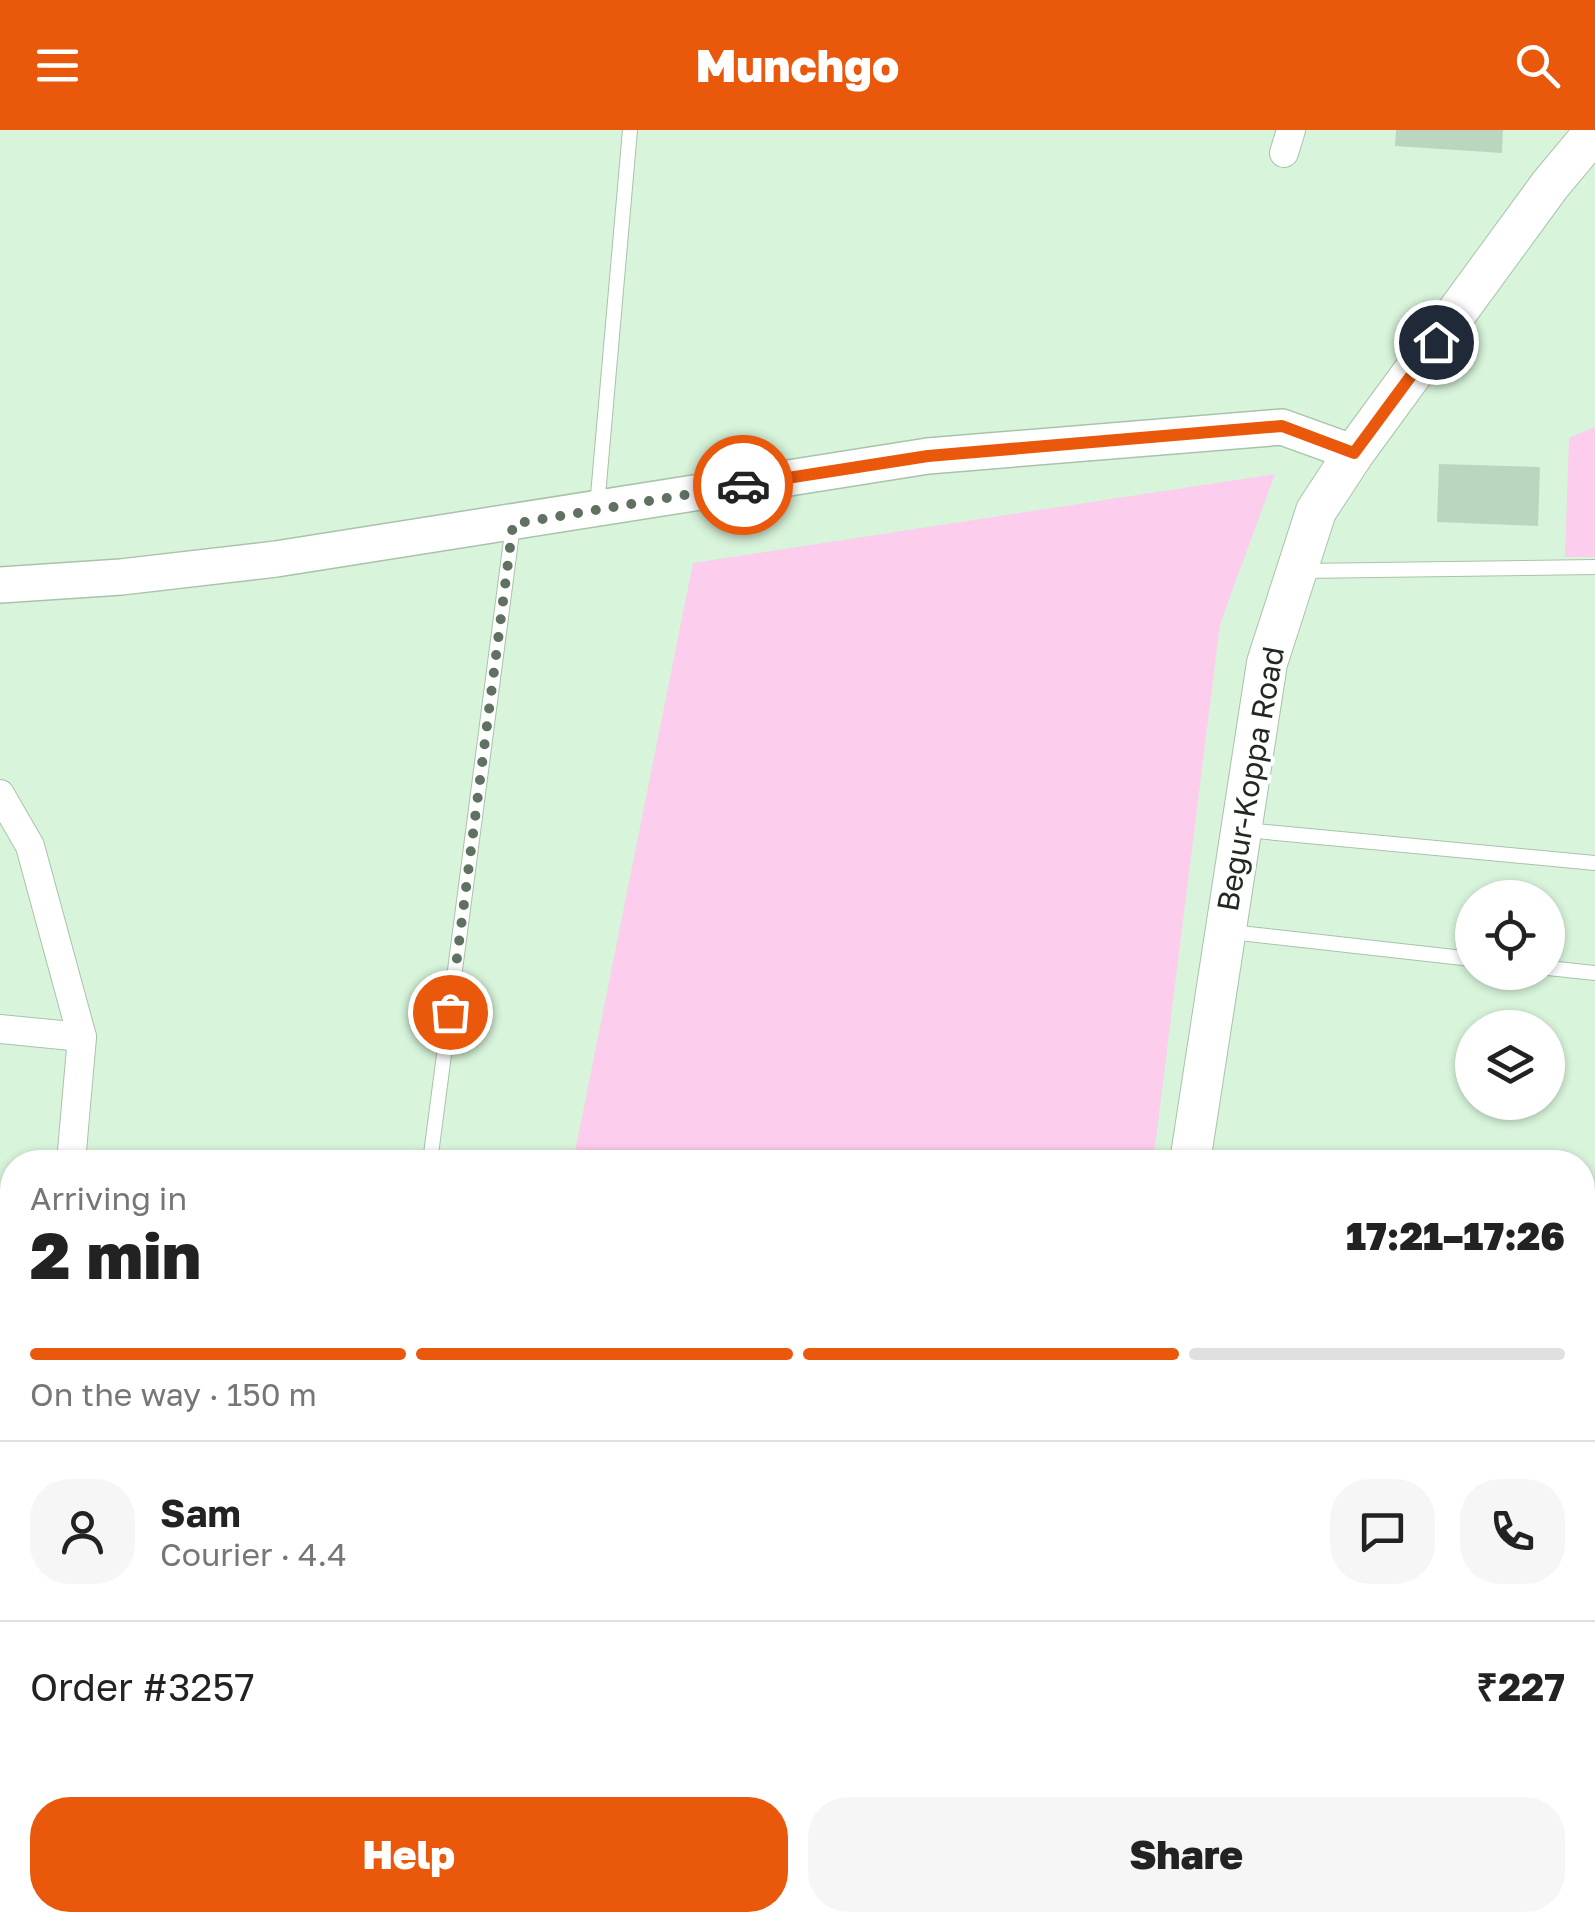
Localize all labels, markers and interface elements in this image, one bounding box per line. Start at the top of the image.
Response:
icon: menu [30,38,85,93]
text: Munchgo [696,38,899,92]
icon: search [1510,38,1565,93]
pin [1394,300,1479,385]
icon: home [1409,315,1464,370]
courier [693,435,793,535]
icon: car [716,458,771,513]
street label: Begur-Koppa Road [1209,644,1291,914]
map controls [1455,880,1565,1120]
button: locate [1455,880,1565,990]
pin [408,970,493,1055]
icon: bag [423,985,478,1040]
button: layers [1455,1010,1565,1120]
text: Arriving in [30,1179,187,1217]
text: 17:21–17:26 [1346,1213,1565,1258]
text: 2 min [30,1215,201,1293]
text: On the way · 150 m [30,1375,317,1413]
button: person [30,1479,135,1584]
button: chat [1330,1479,1435,1584]
button: phone [1460,1479,1565,1584]
text: Sam [160,1490,241,1535]
text: Courier · 4.4 [160,1535,347,1573]
text: Order #3257 [30,1664,255,1709]
text: ₹227 [1476,1664,1565,1709]
button: Help [30,1797,788,1912]
button: Share [808,1797,1565,1912]

